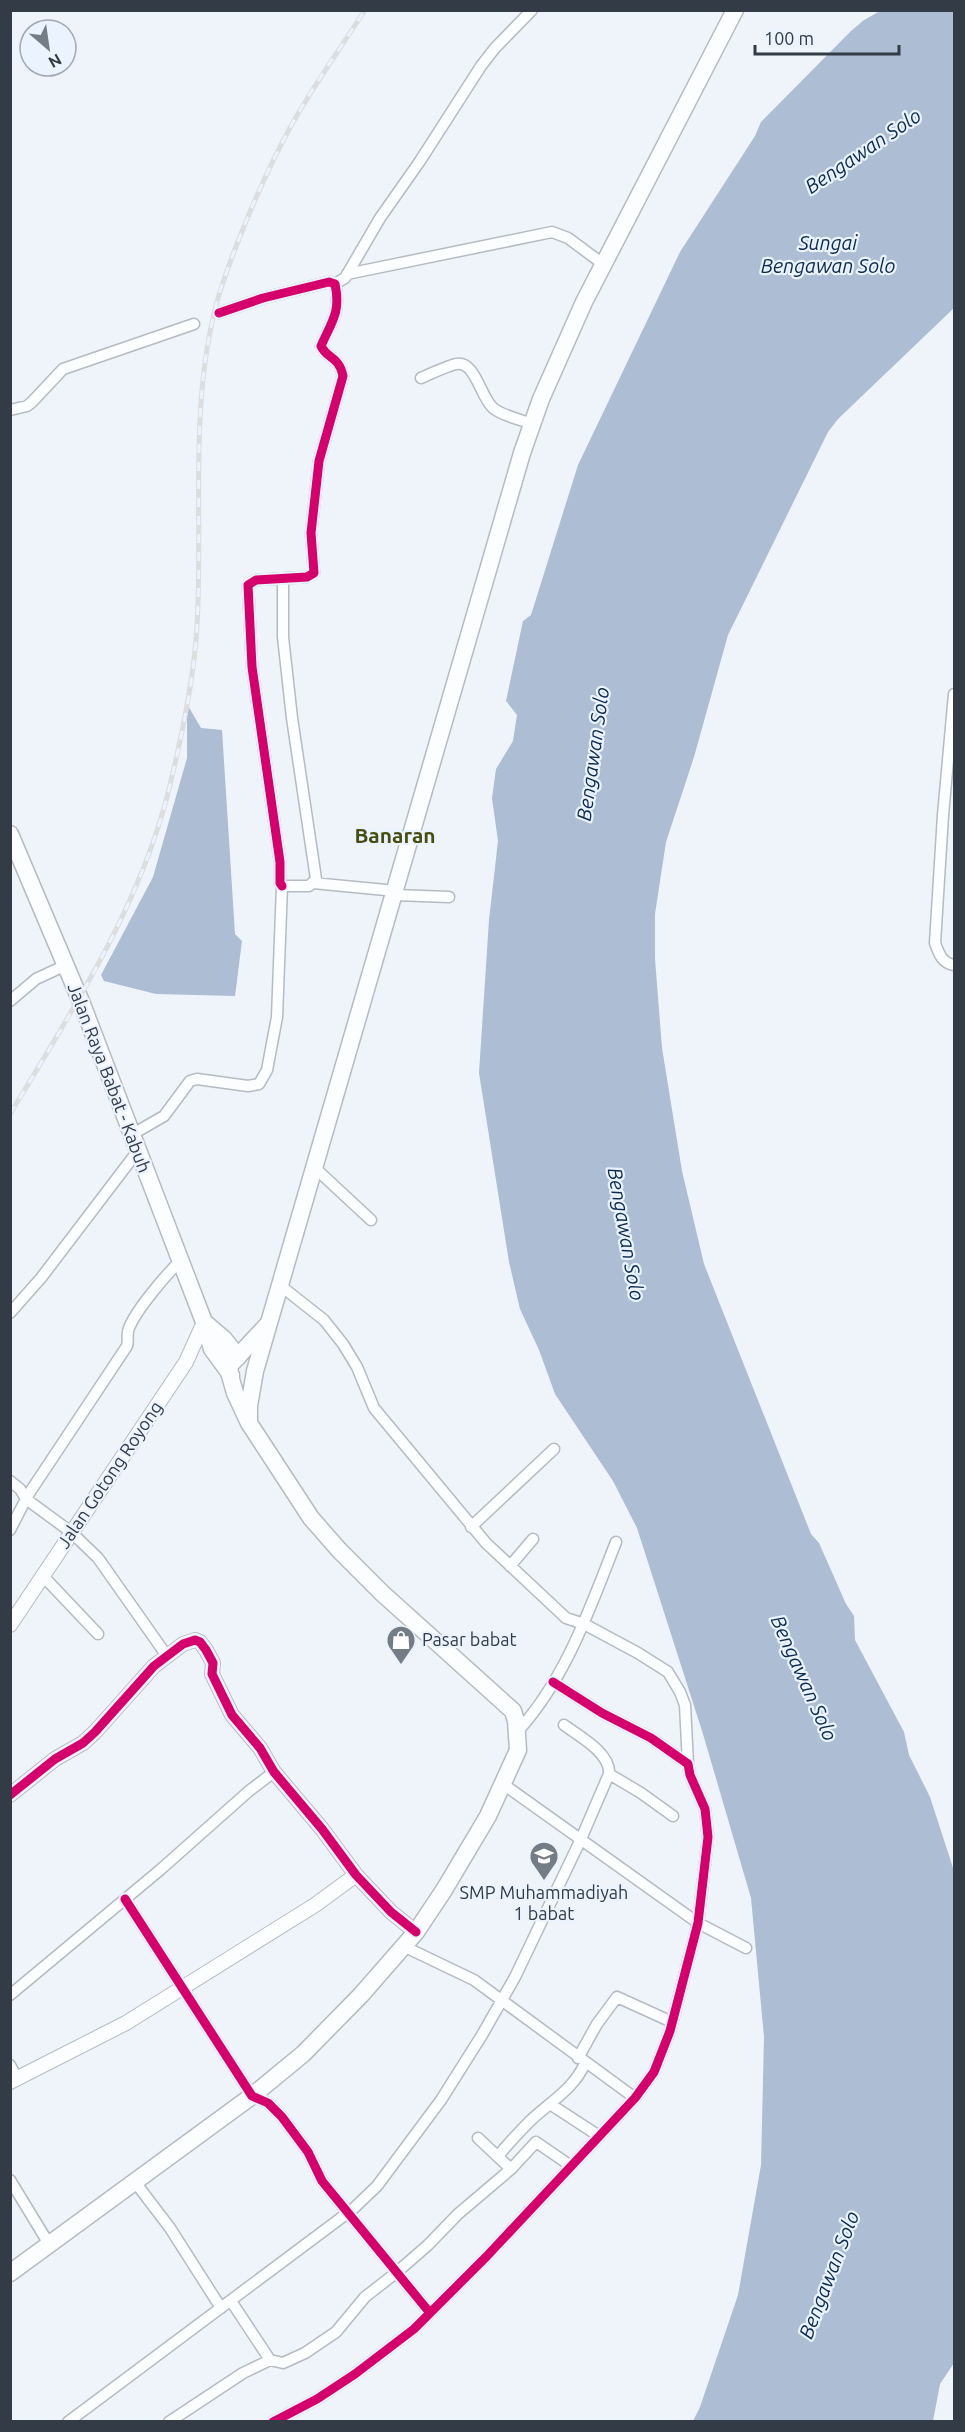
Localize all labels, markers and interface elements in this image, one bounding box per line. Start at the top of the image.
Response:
north arrow [18,18,78,78]
scale bar [755,18,899,56]
text: 100 m [764,28,814,48]
text: N [46,50,65,72]
water label: Bengawan Solo [800,103,925,198]
water label: Sungai Bengawan Solo [761,231,895,277]
water label: Bengawan Solo [572,685,613,822]
district label: Banaran [354,823,436,847]
street label: Jalan Raya Babat - Kabuh [65,980,155,1175]
water label: Bengawan Solo [603,1166,650,1302]
street label: Jalan Gotong Royong [53,1397,166,1552]
water label: Bengawan Solo [767,1612,842,1744]
shop icon: Pasar babat [385,1624,417,1666]
place label: Pasar babat [422,1629,517,1649]
school or university icon: SMP Muhammadiyah 1 babat [528,1840,560,1882]
place label: SMP Muhammadiyah 1 babat [460,1882,628,1923]
water label: Bengawan Solo [794,2208,863,2342]

